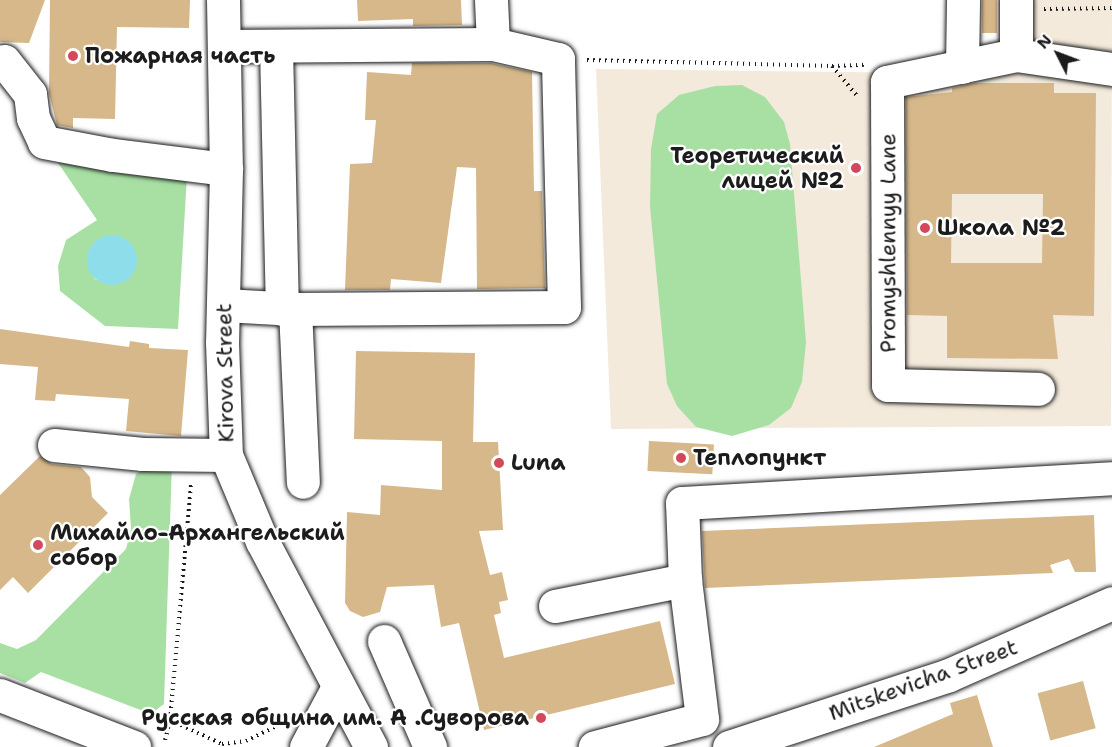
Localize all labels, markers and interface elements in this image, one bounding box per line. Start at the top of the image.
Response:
north arrow [1028,24,1088,84]
text: N [1032,30,1056,53]
place label: Пожарная часть [85,43,275,69]
marker: Пожарная часть [66,49,80,63]
street label: Promyshlennyy Lane [875,133,901,353]
place label: Теоретический лицей №2 [670,142,844,194]
marker: Теоретический лицей №2 [849,161,863,175]
place label: Школа №2 [937,215,1065,241]
marker: Школа №2 [918,221,932,235]
street label: Kirova Street [211,303,239,443]
place label: Теплопункт [693,445,826,471]
place label: Luna [511,450,565,476]
marker: Теплопункт [674,451,688,465]
marker: Luna [492,456,506,470]
place label: Михайло-Архангельский собор [50,519,345,570]
marker: Михайло-Архангельский собор [31,538,45,552]
street label: Mitskevicha Street [825,634,1021,726]
place label: Русская община им. А .Суворова [141,705,529,731]
marker: Русская община им. А .Суворова [534,711,548,725]

